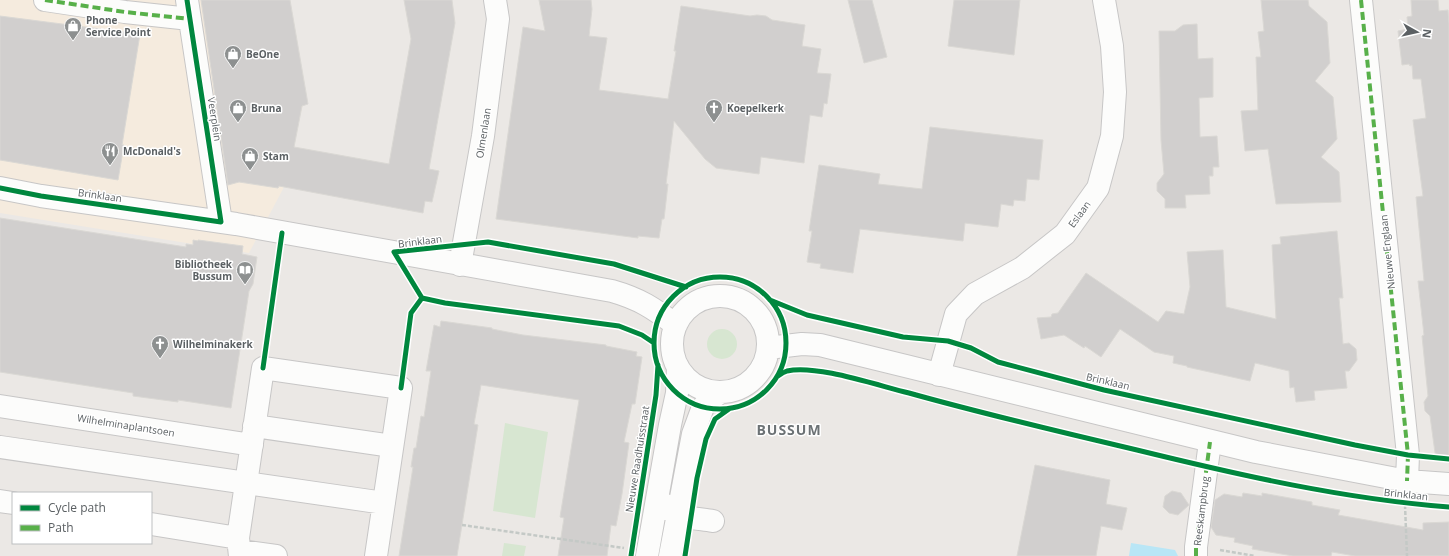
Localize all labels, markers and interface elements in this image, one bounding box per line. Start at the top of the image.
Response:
north arrow [1397,12,1437,52]
place label: Phone Service Point [86,13,151,39]
shop icon: Phone Service Point [63,16,83,41]
text: N [1419,28,1435,39]
shop icon: BeOne [223,44,243,69]
place label: BeOne [246,47,279,61]
street label: Veerplein [205,96,225,142]
shop icon: Bruna [228,98,248,123]
church icon: Koepelkerk [704,98,724,123]
place label: Bruna [251,101,281,115]
place label: Koepelkerk [727,101,785,115]
street label: Olmenlaan [472,107,494,159]
restaurant icon: McDonald's [100,141,120,166]
place label: McDonald's [123,144,181,158]
shop icon: Stam [240,146,260,171]
place label: Stam [263,149,289,163]
street label: Brinklaan [77,185,123,205]
street label: Eslaan [1064,198,1094,230]
street label: Nieuwe Englaan [1376,214,1398,290]
street label: Brinklaan [397,231,443,251]
place label: Bibliotheek Bussum [175,257,233,283]
library icon: Bibliotheek Bussum [235,260,255,285]
church icon: Wilhelminakerk [150,334,170,359]
place label: Wilhelminakerk [173,337,253,351]
street label: Brinklaan [1085,369,1131,393]
street label: Nieuwe Raadhuisstraat [622,404,652,513]
street label: Wilhelminaplantsoen [76,410,176,440]
district label: BUSSUM [756,420,822,439]
street label: Reeskampbrug [1190,475,1212,547]
street label: Brinklaan [1383,485,1429,503]
legend [12,492,152,544]
text: Cycle path [48,499,106,516]
text: Path [48,519,74,536]

